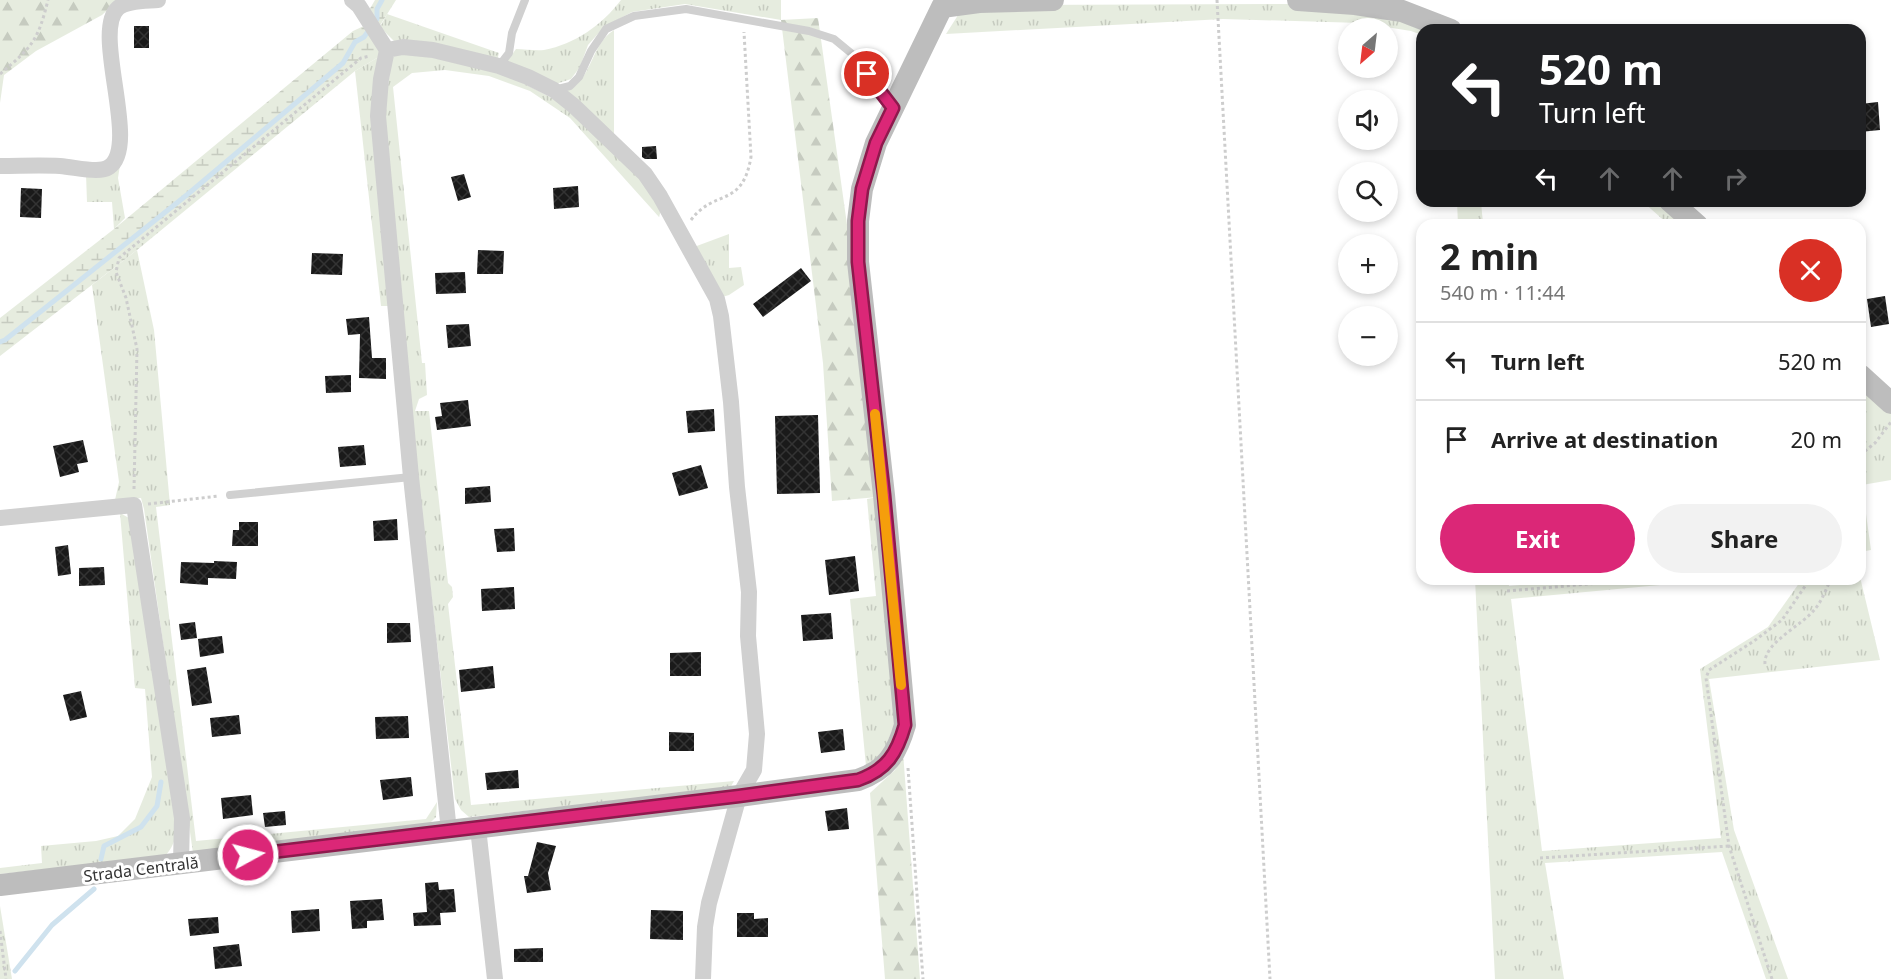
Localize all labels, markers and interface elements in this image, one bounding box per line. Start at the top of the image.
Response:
north arrow [1338,18,1398,78]
map controls [1338,18,1398,366]
text: 520 m [1539,40,1663,97]
pin [841,48,892,99]
icon: left [1440,48,1518,126]
icon: arrive [850,57,883,90]
button: sound [1338,90,1398,150]
text: Turn left [1539,94,1645,131]
button: search [1338,162,1398,222]
icon: left [1530,162,1563,195]
icon: ahead [1593,162,1626,195]
icon: ahead [1656,162,1689,195]
icon: right [1719,162,1752,195]
text: 2 min [1440,232,1539,281]
button: + [1338,234,1398,294]
button: close [1779,239,1842,302]
text: 540 m · 11:44 [1440,279,1565,306]
button: − [1338,306,1398,366]
icon: left [1440,345,1473,378]
text: Turn left [1491,346,1585,376]
text: 520 m [1778,346,1842,376]
icon: arrive [1440,423,1473,456]
text: Arrive at destination [1491,424,1718,454]
text: 20 m [1791,424,1842,454]
button: Exit [1440,504,1635,573]
button: Share [1647,504,1842,573]
position arrow [216,823,280,887]
street label: Strada Centrală [82,851,200,887]

